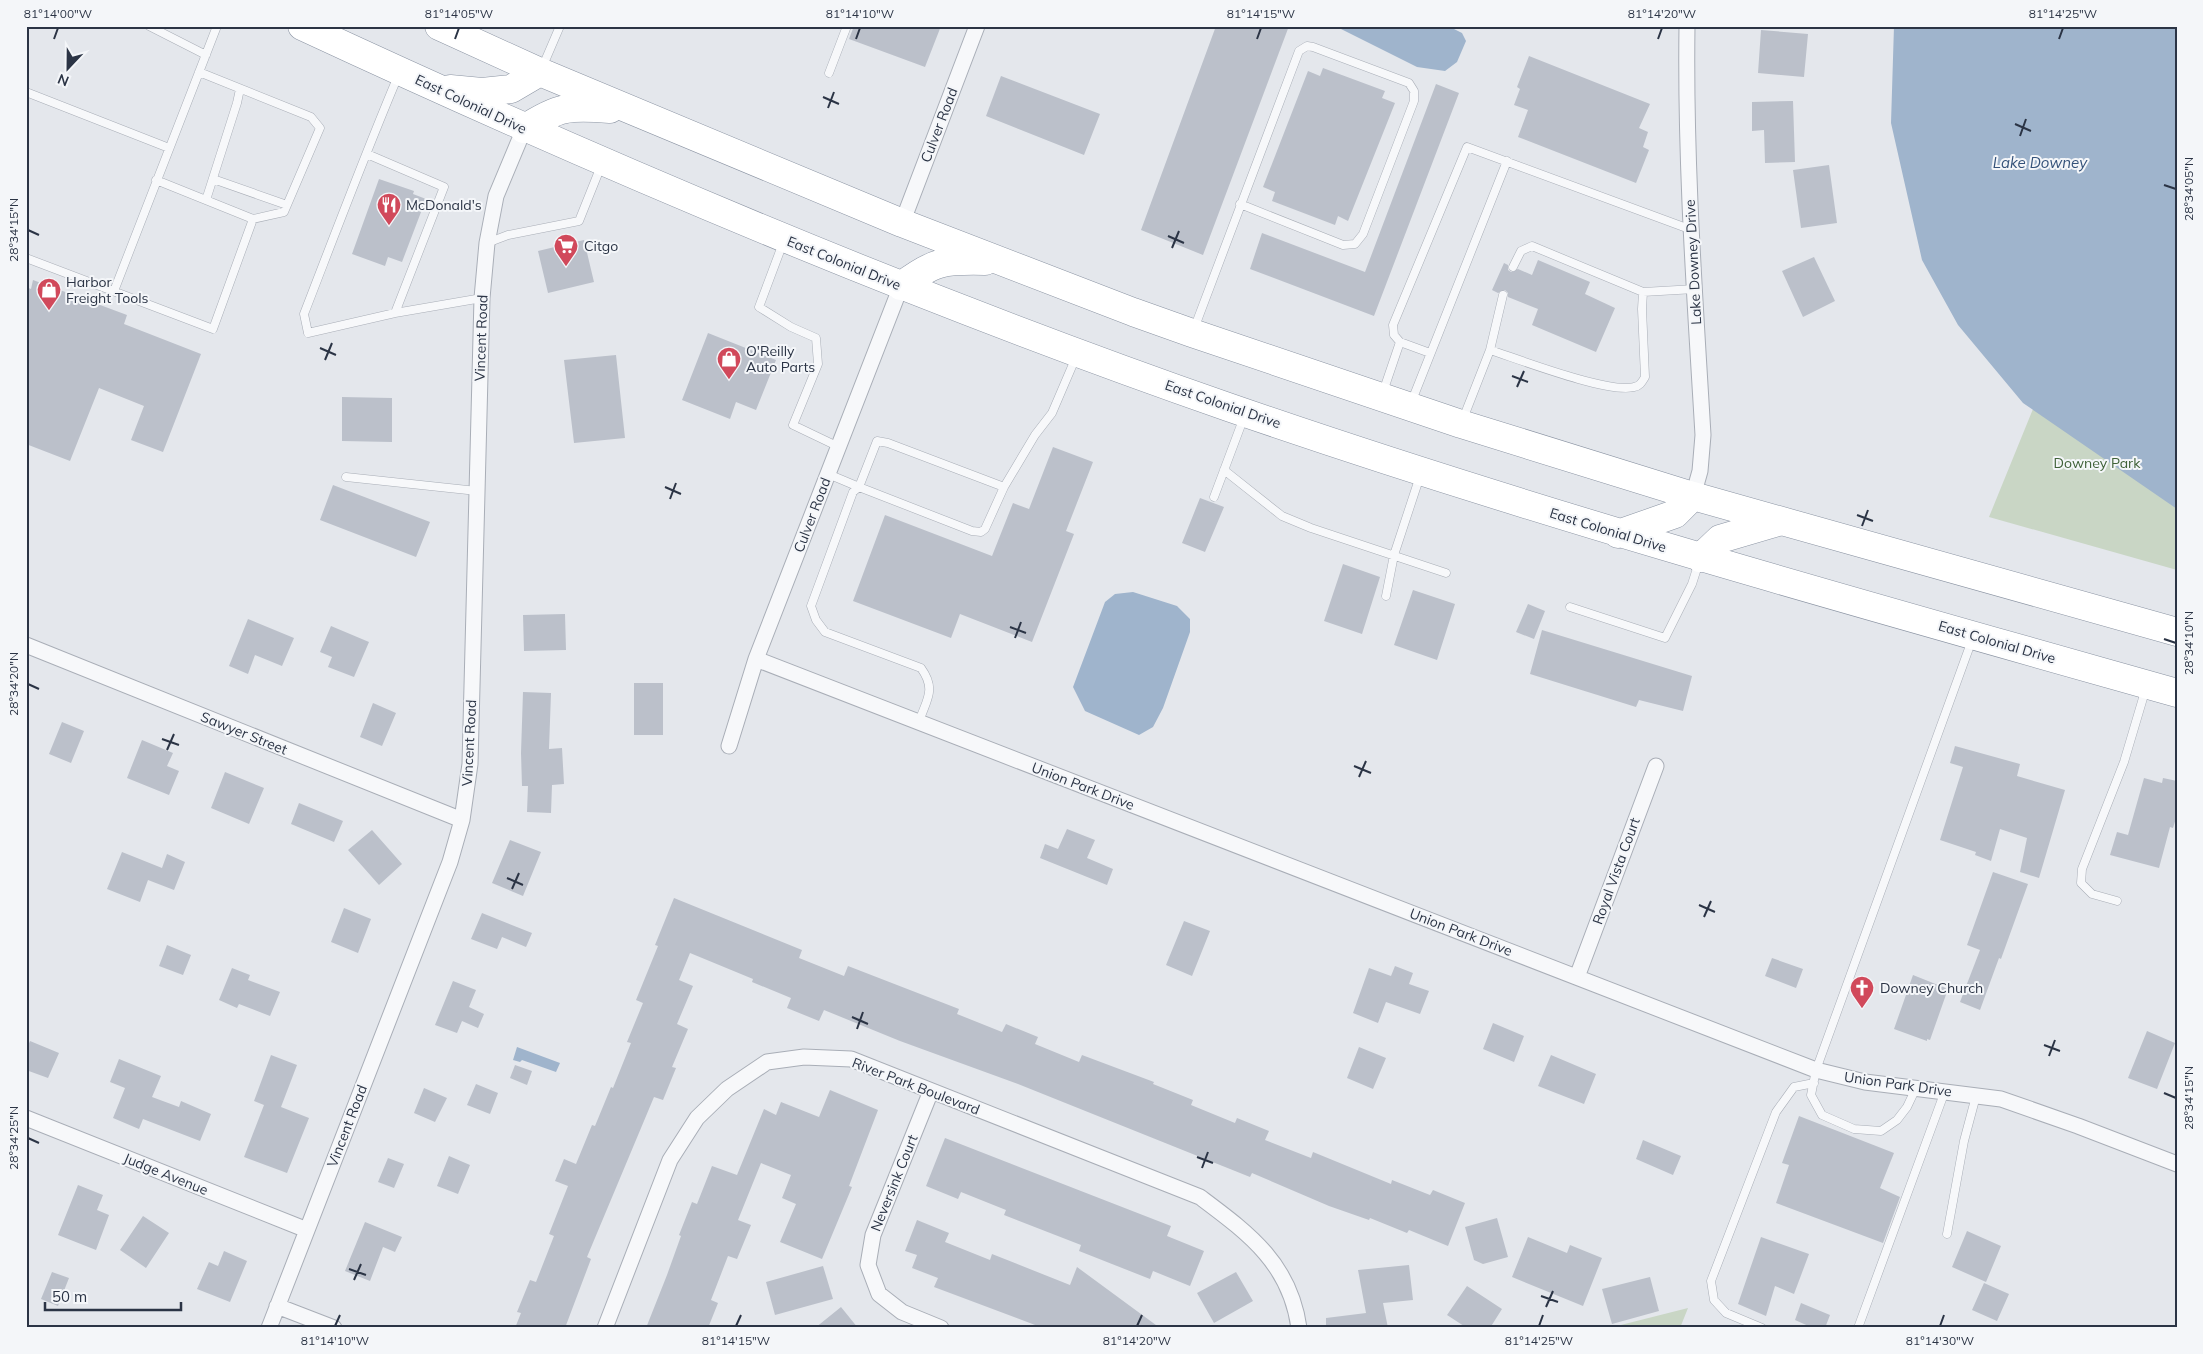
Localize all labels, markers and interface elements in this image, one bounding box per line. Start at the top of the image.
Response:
text: 81°14'00"W [24,6,92,21]
text: 81°14'05"W [425,6,493,21]
text: 81°14'10"W [826,6,894,21]
text: 81°14'15"W [1227,6,1295,21]
text: 81°14'20"W [1628,6,1696,21]
text: 81°14'25"W [2029,6,2097,21]
north arrow [42,42,92,92]
text: N [55,70,71,90]
street label: East Colonial Drive [412,70,530,138]
street label: Culver Road [916,85,962,165]
water label: Lake Downey [1993,153,2088,172]
text: 28°34'05"N [2181,157,2196,221]
restaurant icon: McDonald's [376,192,402,226]
place label: McDonald's [406,196,482,214]
text: 28°34'15"N [6,198,21,262]
street label: Lake Downey Drive [1681,199,1705,325]
street label: East Colonial Drive [784,232,904,294]
supermarket icon: Citgo [553,233,579,267]
place label: Citgo [584,237,618,255]
place label: Harbor Freight Tools [66,273,149,307]
shop icon: Harbor Freight Tools [36,277,62,311]
street label: Vincent Road [470,294,492,382]
place label: O'Reilly Auto Parts [746,342,815,376]
shop icon: O'Reilly Auto Parts [716,346,742,380]
street label: East Colonial Drive [1163,376,1283,432]
park label: Downey Park [2054,454,2141,472]
street label: Culver Road [789,475,835,555]
street label: East Colonial Drive [1547,504,1669,556]
text: 28°34'10"N [2181,611,2196,675]
street label: East Colonial Drive [1936,617,2058,667]
text: 28°34'20"N [6,652,21,716]
street label: Vincent Road [458,699,480,787]
street label: Sawyer Street [198,707,290,759]
street label: Union Park Drive [1029,758,1137,814]
street label: Royal Vista Court [1588,815,1644,927]
street label: Union Park Drive [1407,904,1515,960]
church icon: Downey Church [1849,975,1875,1009]
place label: Downey Church [1880,979,1983,997]
street label: River Park Boulevard [850,1053,982,1119]
text: 28°34'15"N [2181,1066,2196,1130]
street label: Union Park Drive [1843,1068,1953,1100]
street label: Vincent Road [323,1082,371,1170]
text: 28°34'25"N [6,1106,21,1170]
street label: Neversink Court [866,1132,922,1234]
street label: Judge Avenue [121,1149,211,1199]
scale bar [45,1279,181,1311]
text: 50 m [52,1287,87,1306]
text: 81°14'10"W [301,1333,369,1348]
text: 81°14'15"W [702,1333,770,1348]
text: 81°14'20"W [1103,1333,1171,1348]
text: 81°14'25"W [1505,1333,1573,1348]
text: 81°14'30"W [1906,1333,1974,1348]

